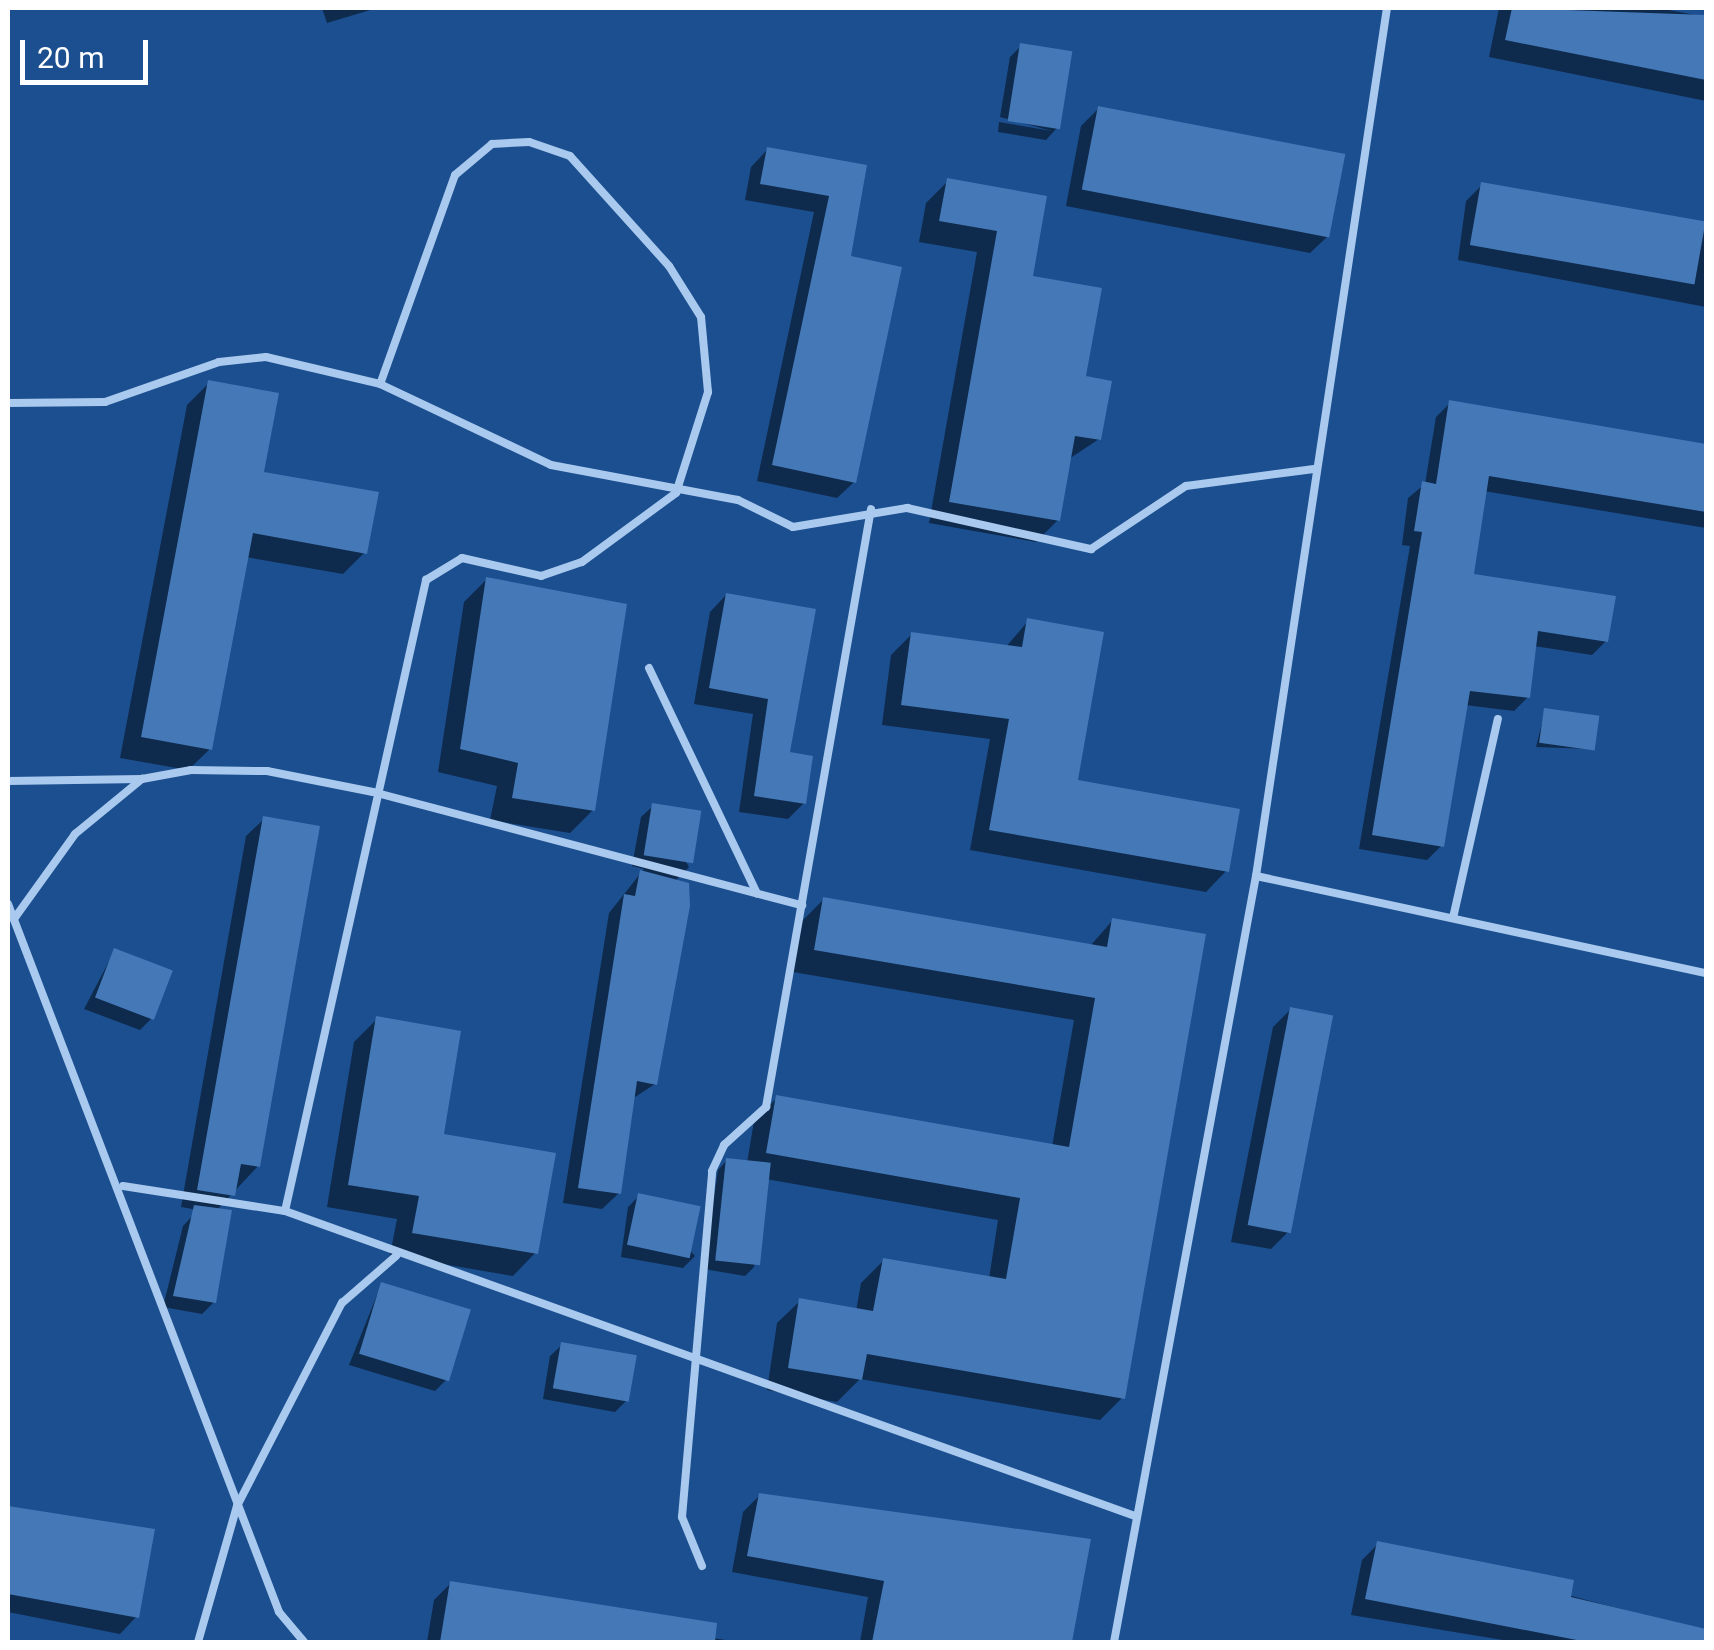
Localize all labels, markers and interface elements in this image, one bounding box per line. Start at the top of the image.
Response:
scale bar [25,20,152,82]
text: 20 m [37,40,104,75]

